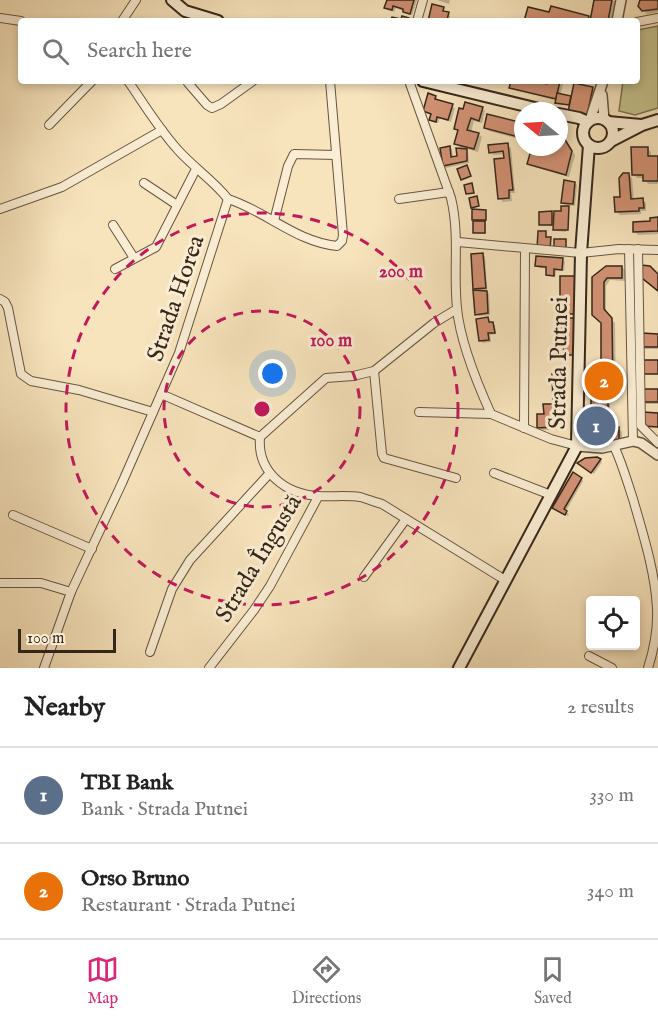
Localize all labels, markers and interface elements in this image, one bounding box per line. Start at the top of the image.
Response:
search box [18,18,640,84]
icon: search [39,35,72,68]
text: Search here [87,37,192,65]
north arrow [514,102,568,156]
street label: Strada Horea [140,231,213,366]
text: 200 m [379,261,423,284]
street label: Strada Putnei [543,296,576,430]
text: 100 m [310,330,352,353]
pin: 2 [584,358,624,404]
your location [258,359,287,388]
centre of rings [252,399,272,419]
pin: 1 [576,404,616,448]
street label: Strada Îngustă [209,489,310,628]
map controls [586,596,640,650]
button: locate [586,596,640,650]
scale bar [18,626,116,654]
text: 100 m [27,629,64,649]
text: Nearby [24,691,105,724]
text: 2 results [567,695,634,720]
text: TBI Bank [81,769,173,797]
text: 1 [40,783,47,808]
text: 330 m [589,783,634,808]
text: Bank · Strada Putnei [81,797,248,822]
text: Orso Bruno [81,865,189,893]
text: 2 [39,879,48,904]
text: 340 m [587,879,634,904]
text: Restaurant · Strada Putnei [81,893,296,918]
tab: Map [86,953,119,1009]
tab: Directions [292,953,361,1009]
tab: Saved [534,953,572,1009]

